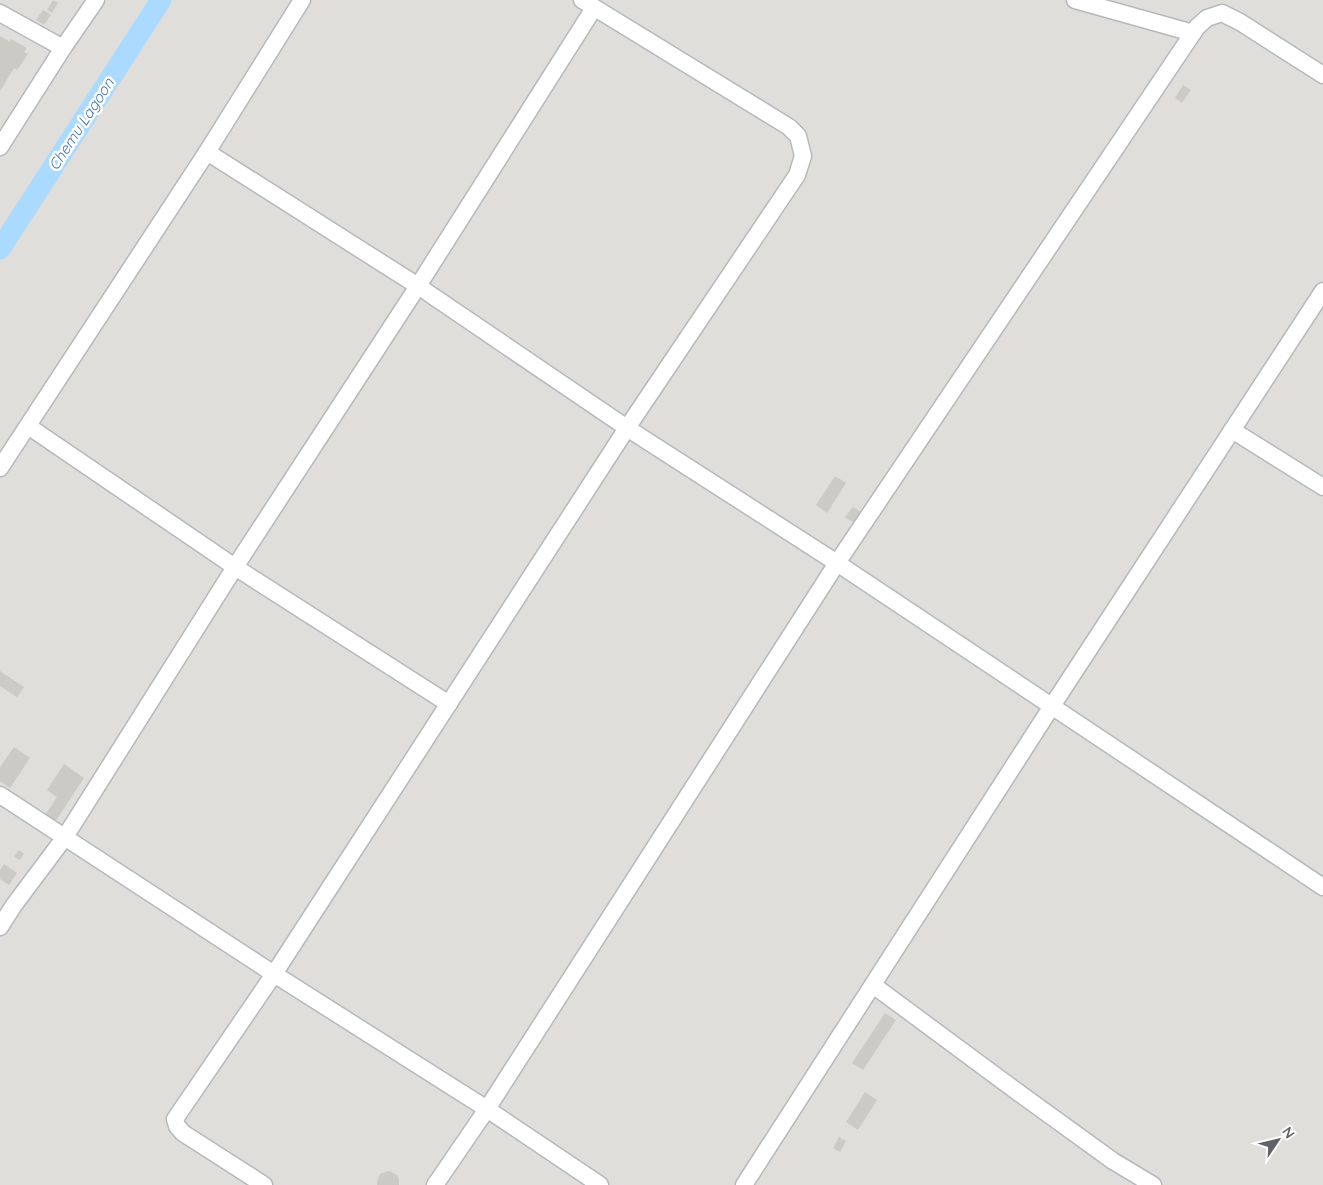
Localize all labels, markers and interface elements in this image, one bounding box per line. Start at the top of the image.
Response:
water label: Chemu Lagoon [44,74,118,174]
north arrow [1253,1115,1303,1165]
text: N [1278,1123,1299,1142]

